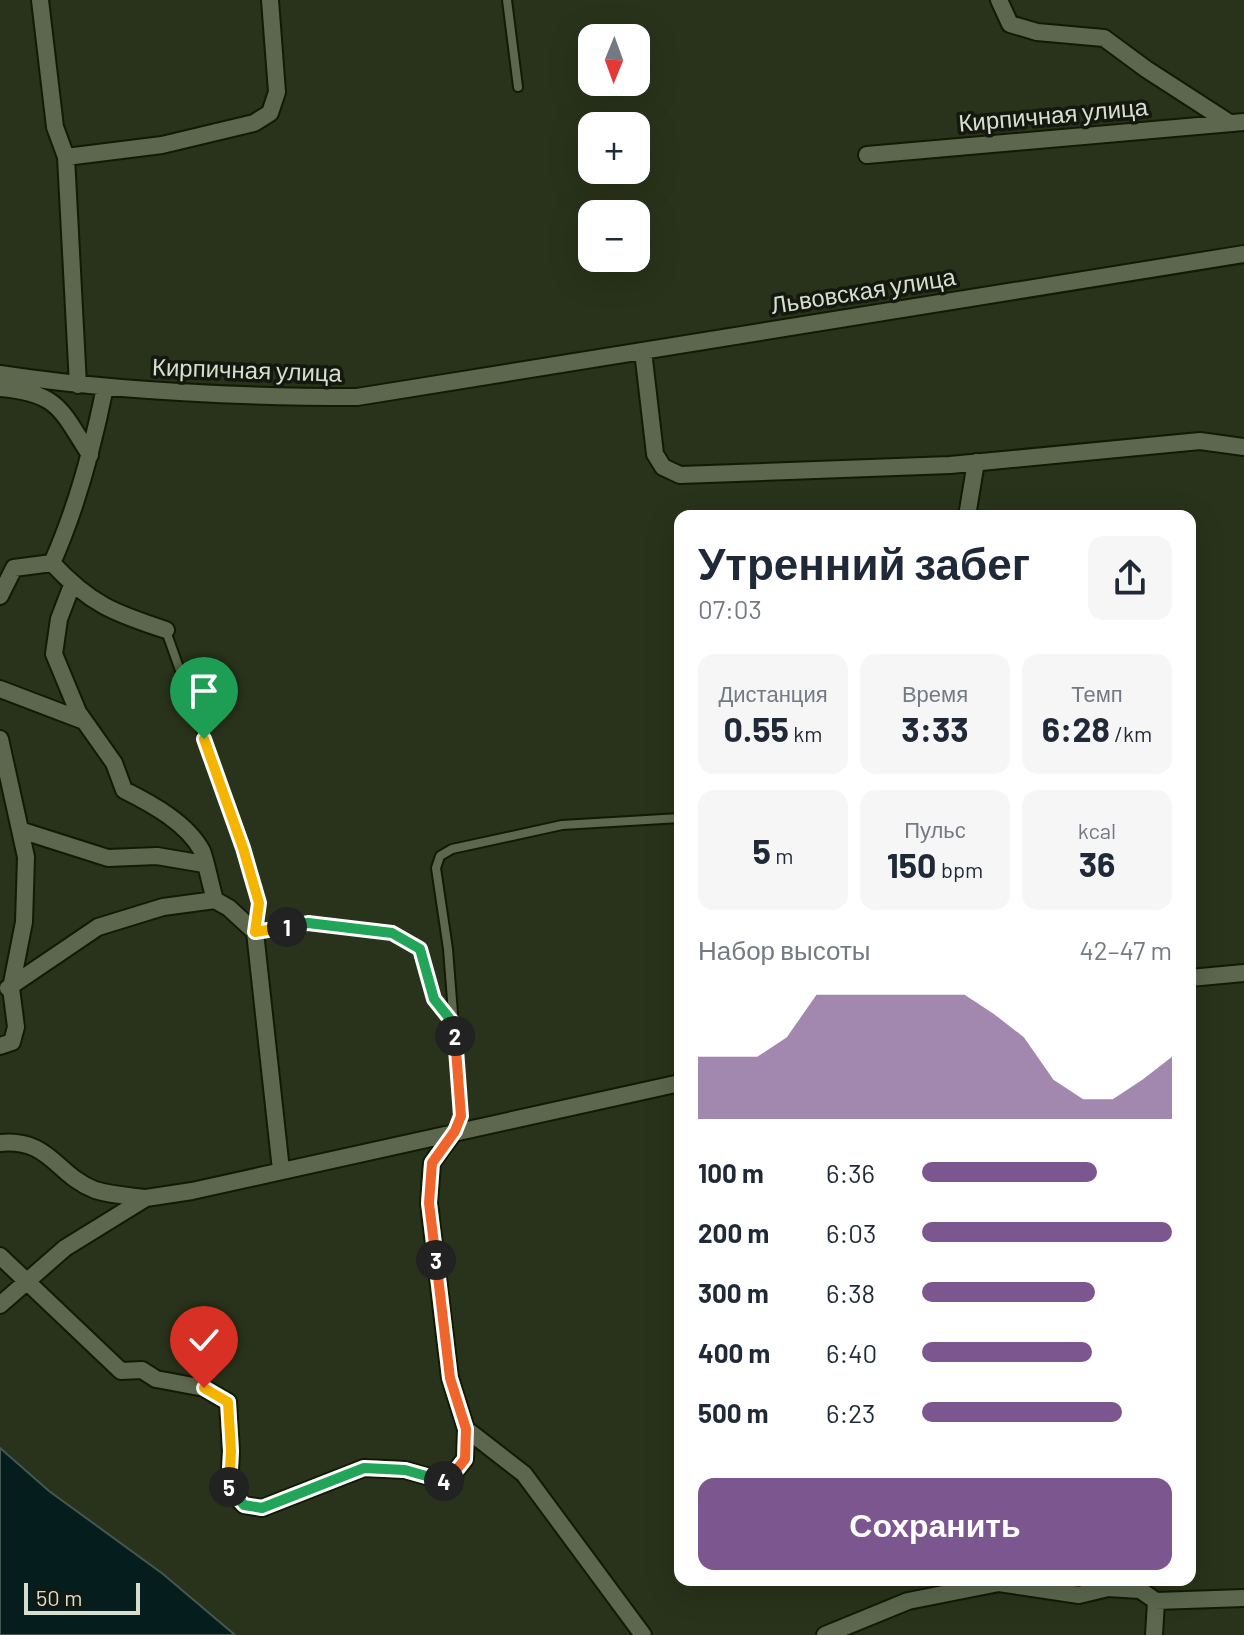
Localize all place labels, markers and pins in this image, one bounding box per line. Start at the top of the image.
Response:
pin [170,657,238,739]
pin: 1 [267,907,307,947]
pin: 2 [435,1016,475,1056]
pin: 3 [416,1240,456,1280]
pin [170,1306,238,1388]
pin: 4 [424,1461,464,1501]
pin: 5 [209,1467,249,1507]

